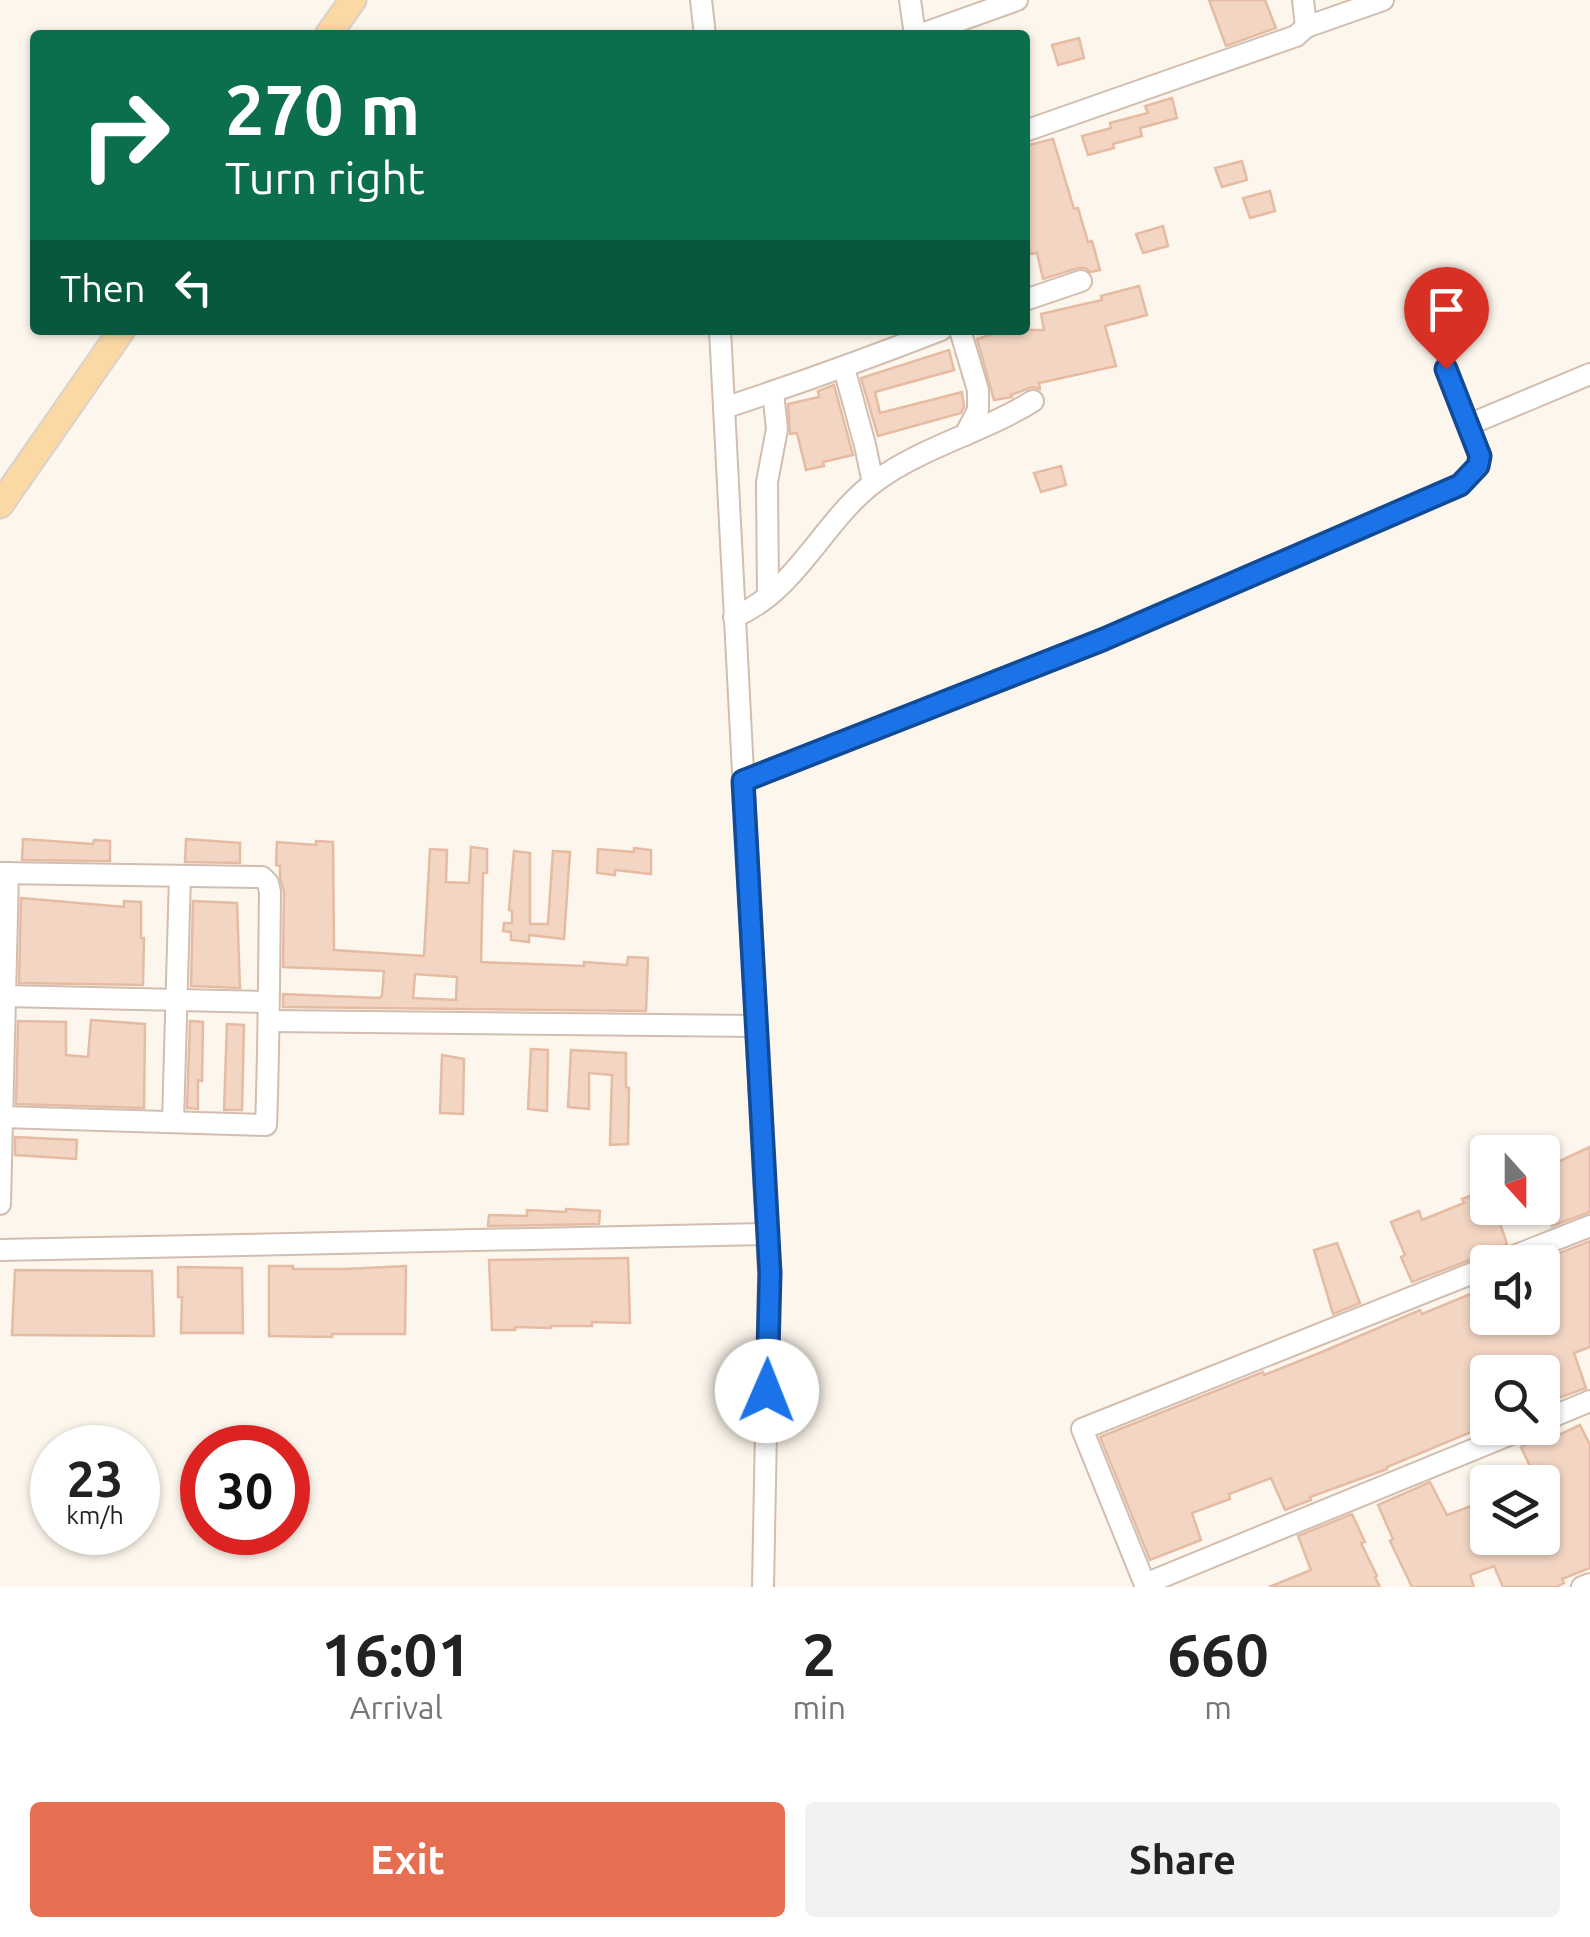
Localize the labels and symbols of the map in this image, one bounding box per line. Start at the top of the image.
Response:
pin [1404,267,1489,370]
north arrow [1470,1135,1560,1225]
position arrow [715,1339,819,1443]
speed limit sign: 30 [180,1425,310,1555]

